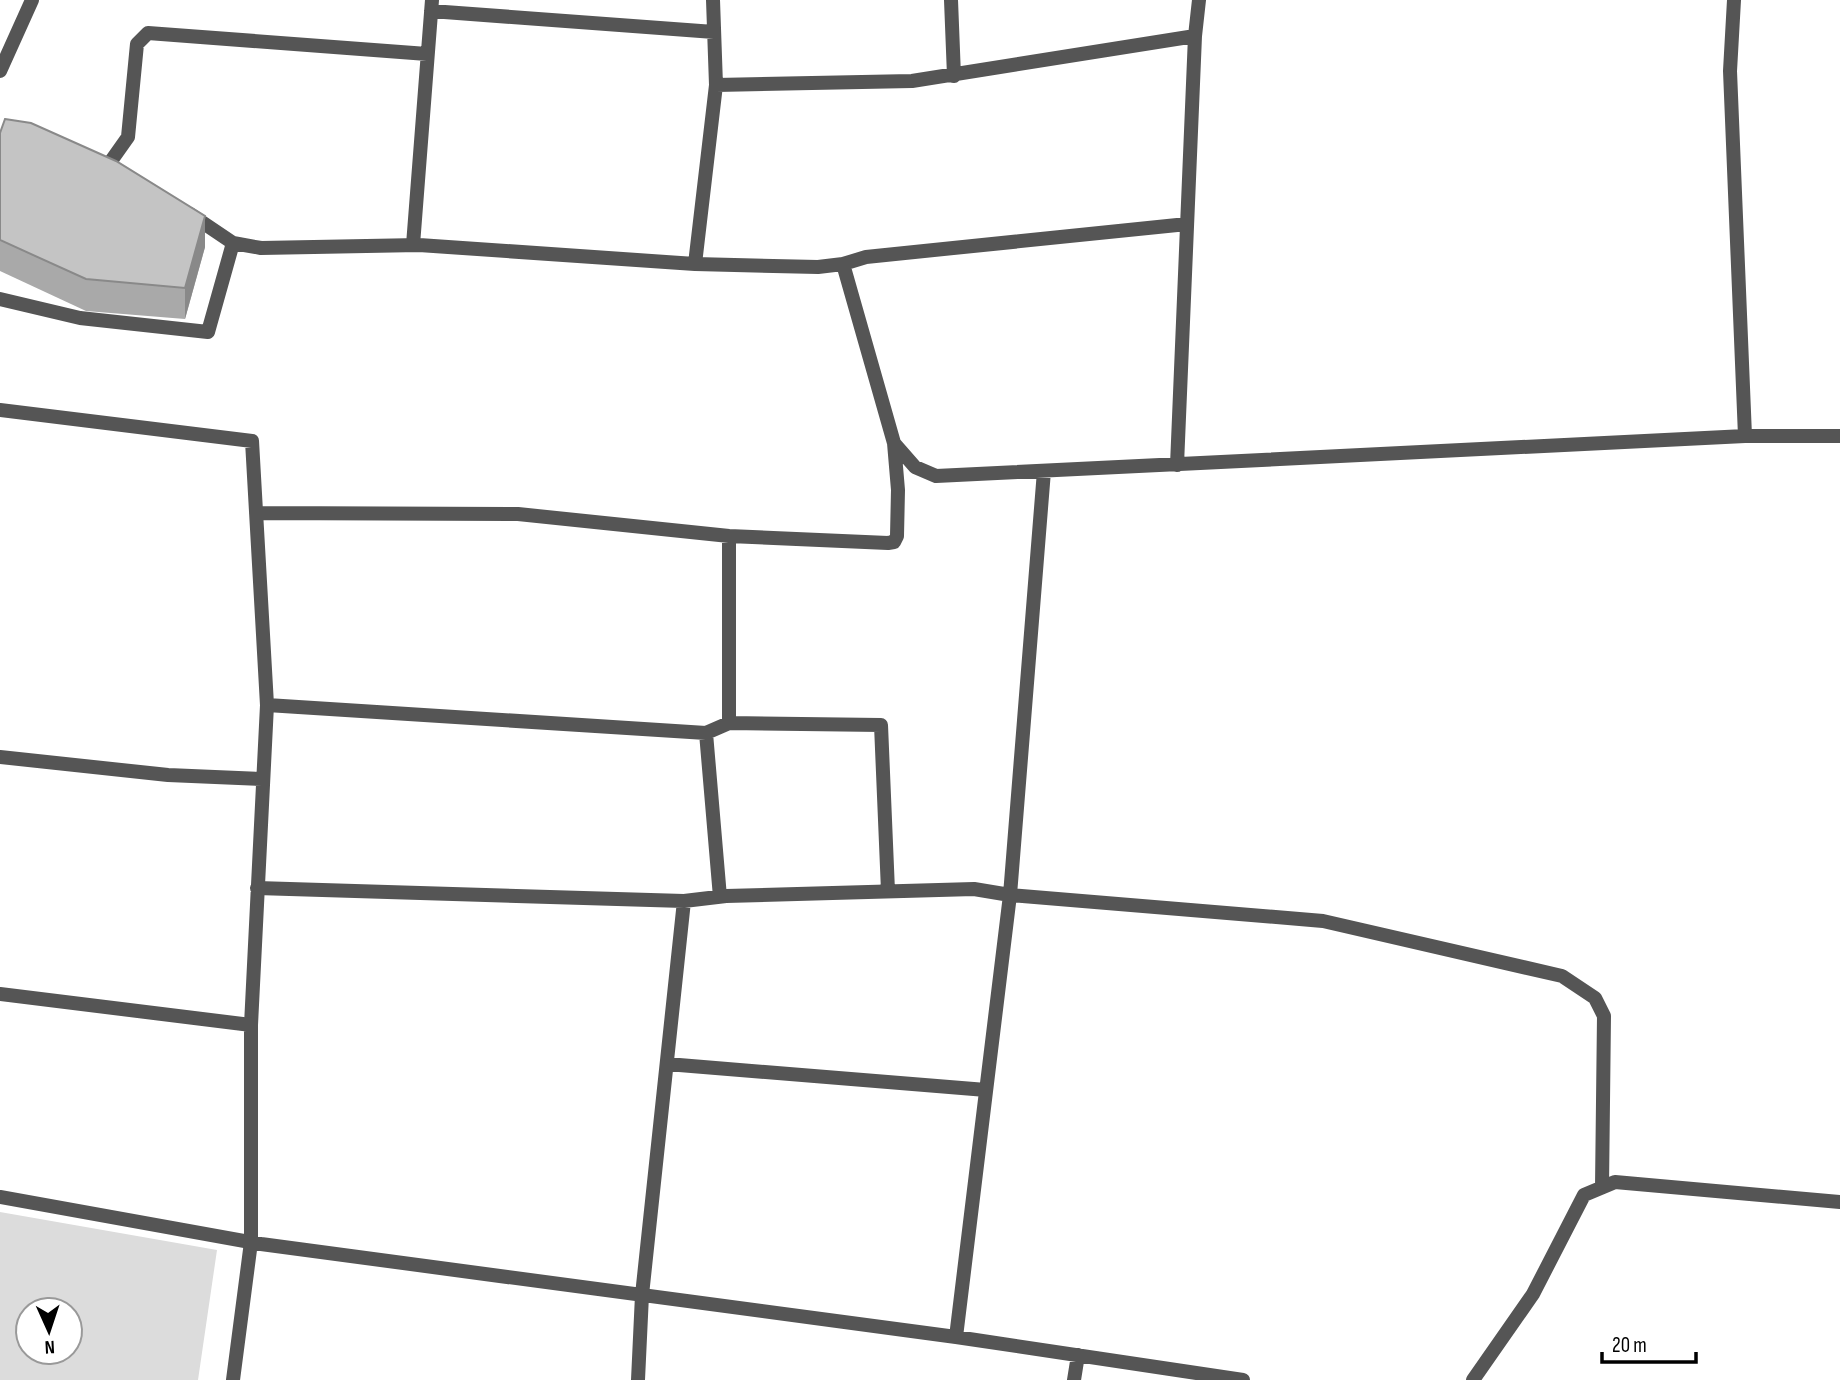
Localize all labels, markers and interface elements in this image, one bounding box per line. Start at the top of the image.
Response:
north arrow [14,1296,84,1366]
scale bar [1602,1320,1696,1364]
text: 20 m [1612,1333,1647,1358]
text: N [44,1335,55,1358]

